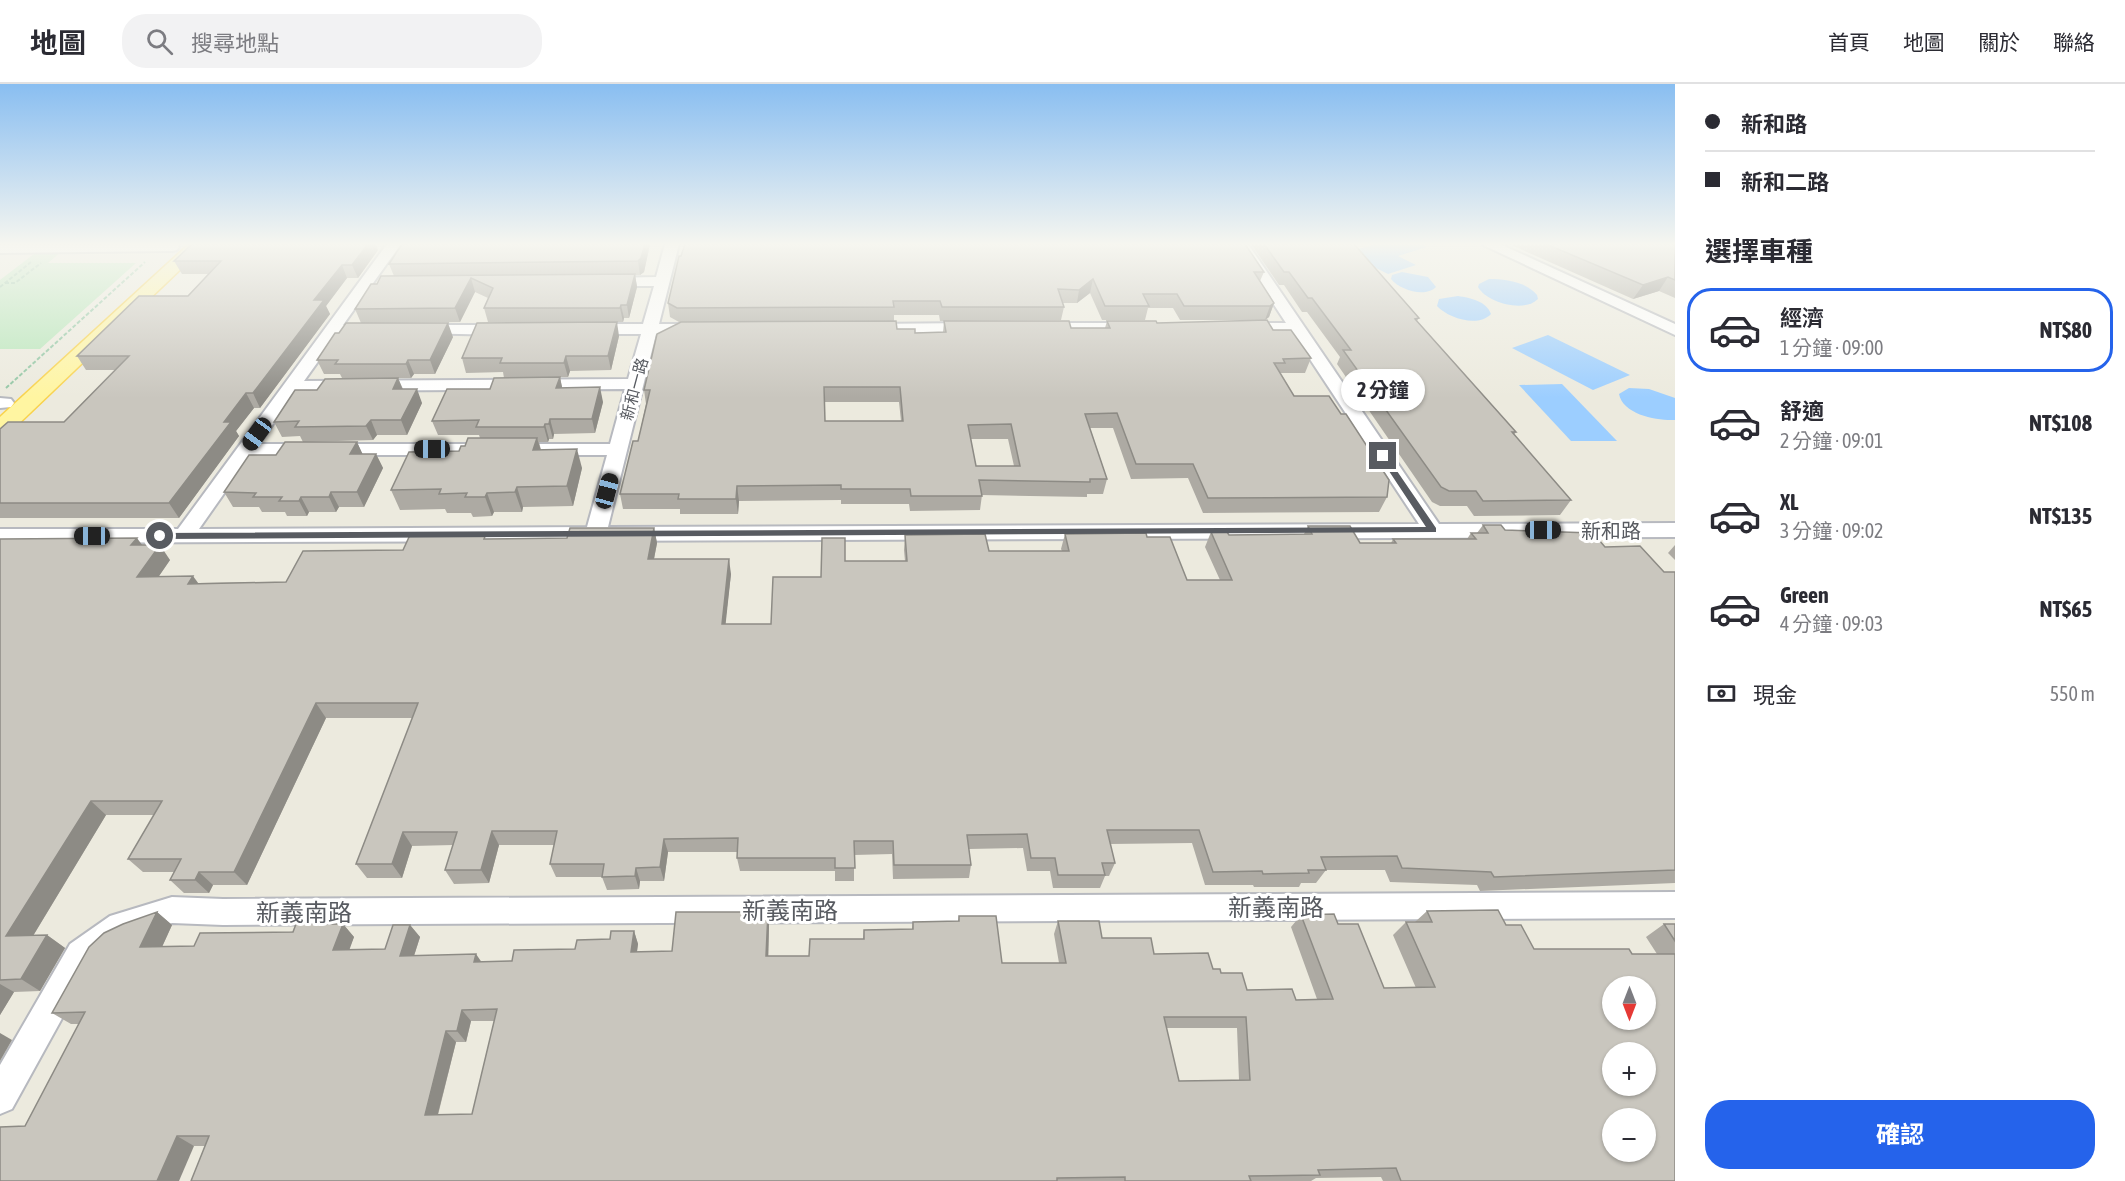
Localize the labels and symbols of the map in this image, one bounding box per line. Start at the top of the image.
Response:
street label: 新和一路 [617,356,651,422]
callout: 2 分鐘 [1341,369,1425,411]
car [239,414,275,454]
car [414,440,450,458]
route end [1369,442,1396,469]
car [594,471,620,511]
street label: 新和路 [1581,519,1641,542]
car [1525,521,1561,539]
route start [146,522,173,549]
car [74,527,110,545]
street label: 新義南路 [1228,894,1324,921]
street label: 新義南路 [742,897,838,924]
street label: 新義南路 [256,899,352,926]
north arrow [1602,976,1656,1030]

